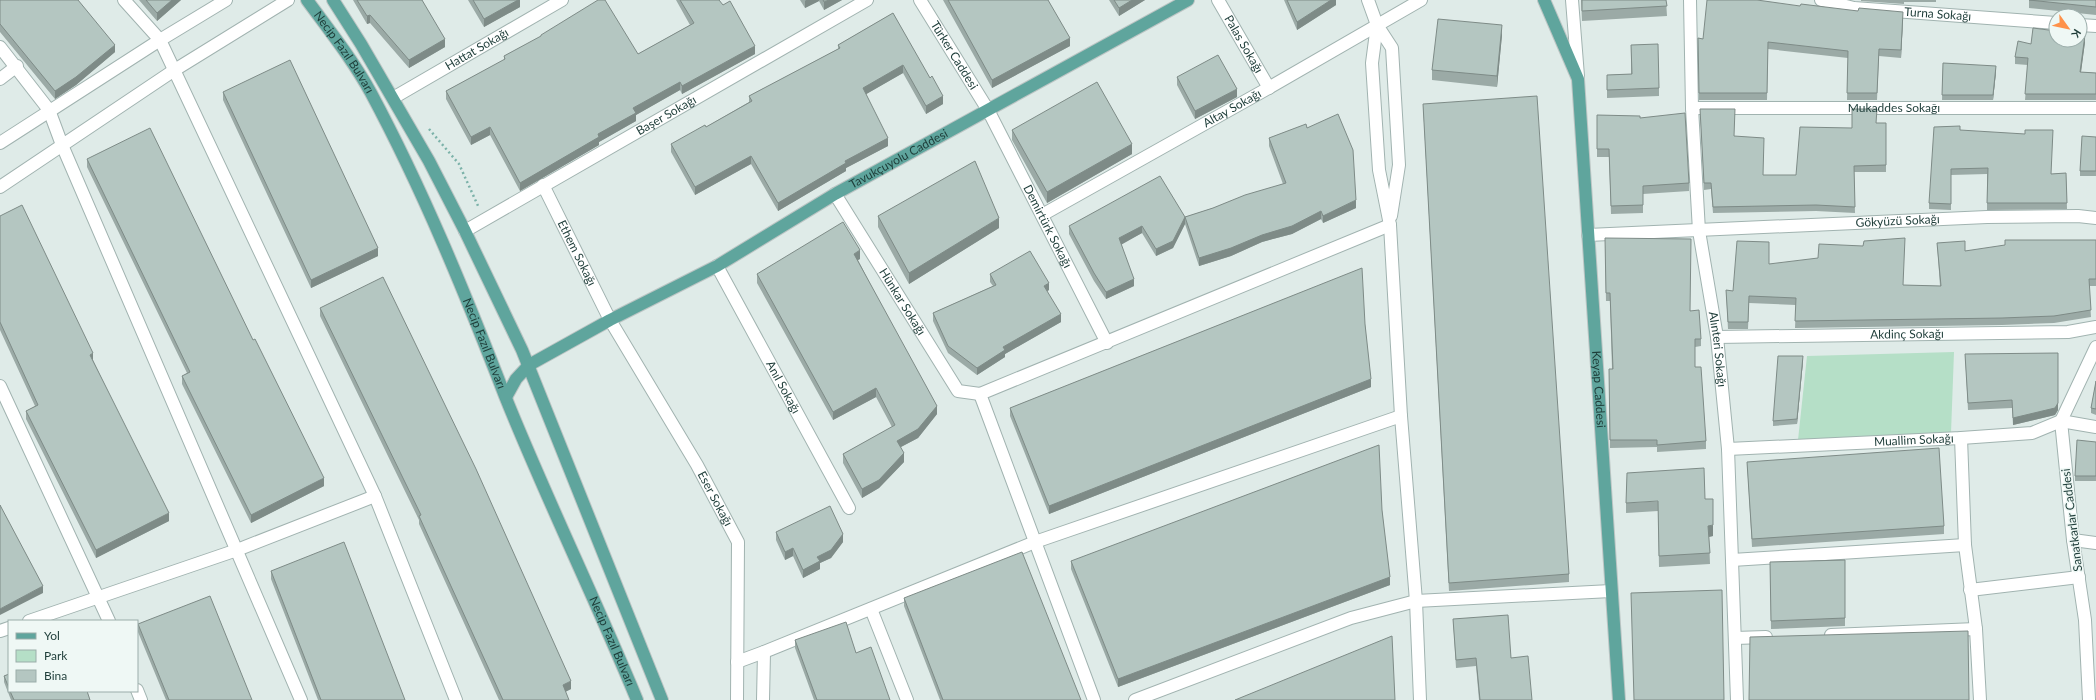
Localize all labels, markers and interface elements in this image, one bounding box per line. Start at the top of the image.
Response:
street label: Turna Sokağı [1904,4,1972,24]
street label: Necip Fazıl Bulvarı [311,8,378,96]
north arrow [2048,8,2088,48]
street label: Palas Sokağı [1221,12,1267,76]
street label: Türker Caddesi [928,18,982,92]
street label: Hattat Sokağı [442,25,511,73]
text: K [2069,27,2084,41]
street label: Altay Sokağı [1200,86,1264,130]
street label: Başer Sokağı [633,92,699,138]
street label: Mukaddes Sokağı [1848,100,1940,115]
street label: Tavukçuyolu Caddesi [847,125,950,192]
street label: Demirtürk Sokağı [1020,182,1075,270]
street label: Gökyüzü Sokağı [1855,211,1940,230]
street label: Ethem Sokağı [555,217,600,288]
street label: Hünkar Sokağı [876,265,929,338]
street label: Necip Fazıl Bulvarı [460,296,509,391]
street label: Alınteri Sokağı [1706,310,1730,388]
street label: Akdinç Sokağı [1870,326,1944,342]
street label: Keyap Caddesi [1589,350,1609,429]
street label: Anıl Sokağı [763,358,804,416]
street label: Muallim Sokağı [1874,430,1954,449]
street label: Eser Sokağı [695,468,736,529]
street label: Sanatkarlar Caddesi [2058,468,2085,572]
street label: Necip Fazıl Bulvarı [586,594,638,688]
legend [8,620,138,692]
text: Yol [44,628,60,643]
text: Park [44,648,68,663]
text: Bina [44,668,67,683]

